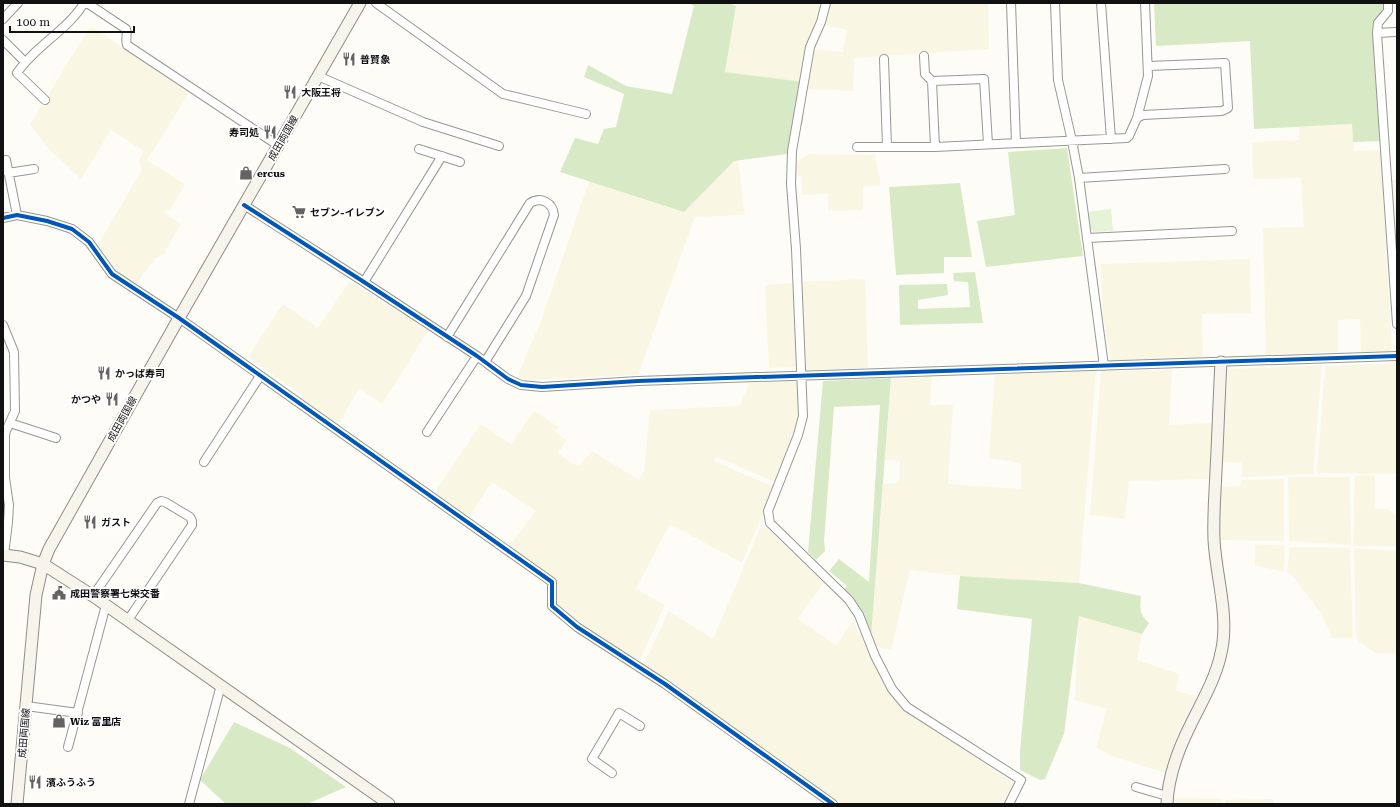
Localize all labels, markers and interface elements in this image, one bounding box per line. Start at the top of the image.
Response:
scale bar [10,8,134,34]
text: 100 m [16,15,50,29]
restaurant icon: 普賢象 [341,51,357,67]
place label: 普賢象 [360,54,390,65]
restaurant icon: 大阪王将 [282,84,298,100]
place label: 大阪王将 [301,87,341,98]
street label: 成田両国線 [266,114,300,162]
restaurant icon: 寿司処 [262,124,278,140]
place label: 寿司処 [229,127,259,138]
shop icon: ercus [238,165,254,181]
place label: ercus [257,168,285,179]
supermarket icon: セブン-イレブン [291,204,307,220]
place label: セブン-イレブン [310,207,385,218]
restaurant icon: かっぱ寿司 [96,365,112,381]
place label: かっぱ寿司 [115,368,165,379]
restaurant icon: かつや [104,391,120,407]
place label: かつや [71,394,101,405]
street label: 成田両国線 [105,394,139,444]
restaurant icon: ガスト [82,514,98,530]
place label: ガスト [101,517,131,528]
public building icon: 成田警察署七栄交番 [51,585,67,601]
place label: 成田警察署七栄交番 [70,588,160,599]
street label: 成田両国線 [16,708,32,758]
shop icon: Wiz 富里店 [51,713,67,729]
place label: Wiz 富里店 [70,716,121,727]
restaurant icon: 濱ふうふう [27,774,43,790]
place label: 濱ふうふう [46,777,96,788]

